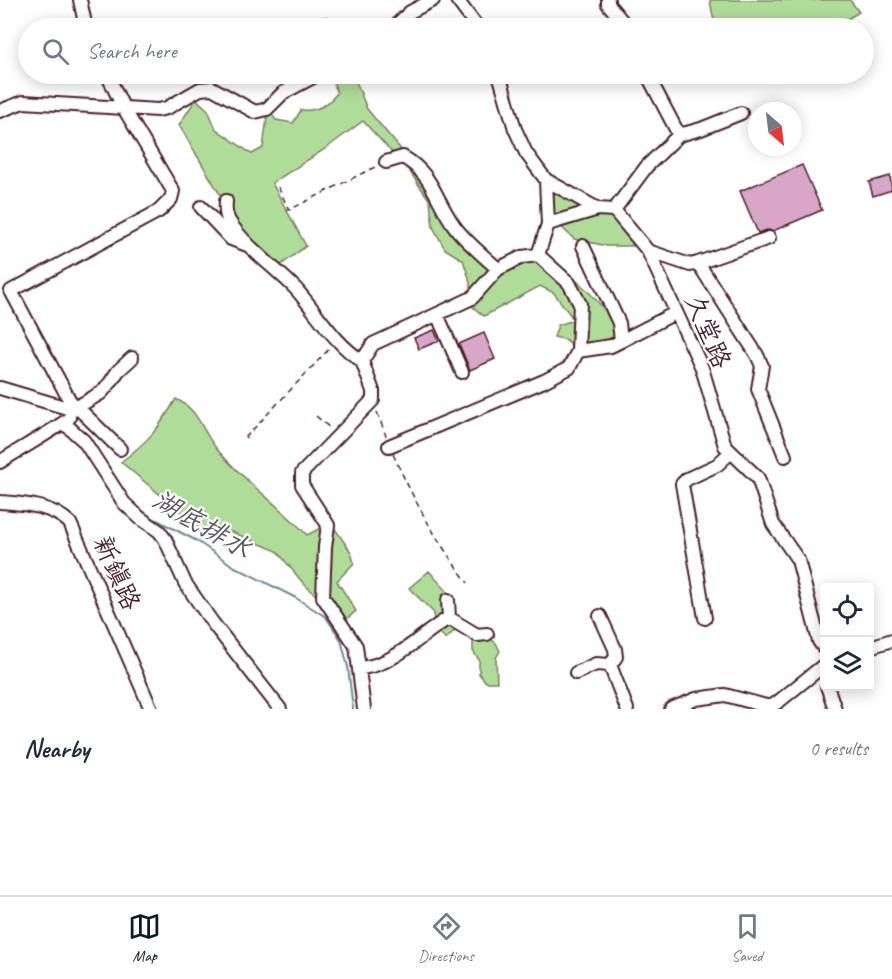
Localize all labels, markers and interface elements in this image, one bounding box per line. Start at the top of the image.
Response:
search box [18,18,874,84]
icon: search [39,35,72,68]
text: Search here [87,37,177,65]
north arrow [748,102,802,156]
street label: 久堂路 [678,289,738,373]
water label: 湖底排水 [147,482,258,566]
street label: 新鎮路 [86,531,148,615]
map controls [820,583,874,691]
button: locate [820,583,874,637]
button: layers [820,637,874,691]
text: Nearby [24,732,89,765]
text: 0 results [809,736,868,761]
tab: Map [128,910,161,966]
tab: Directions [418,910,474,966]
tab: Saved [731,910,764,966]

